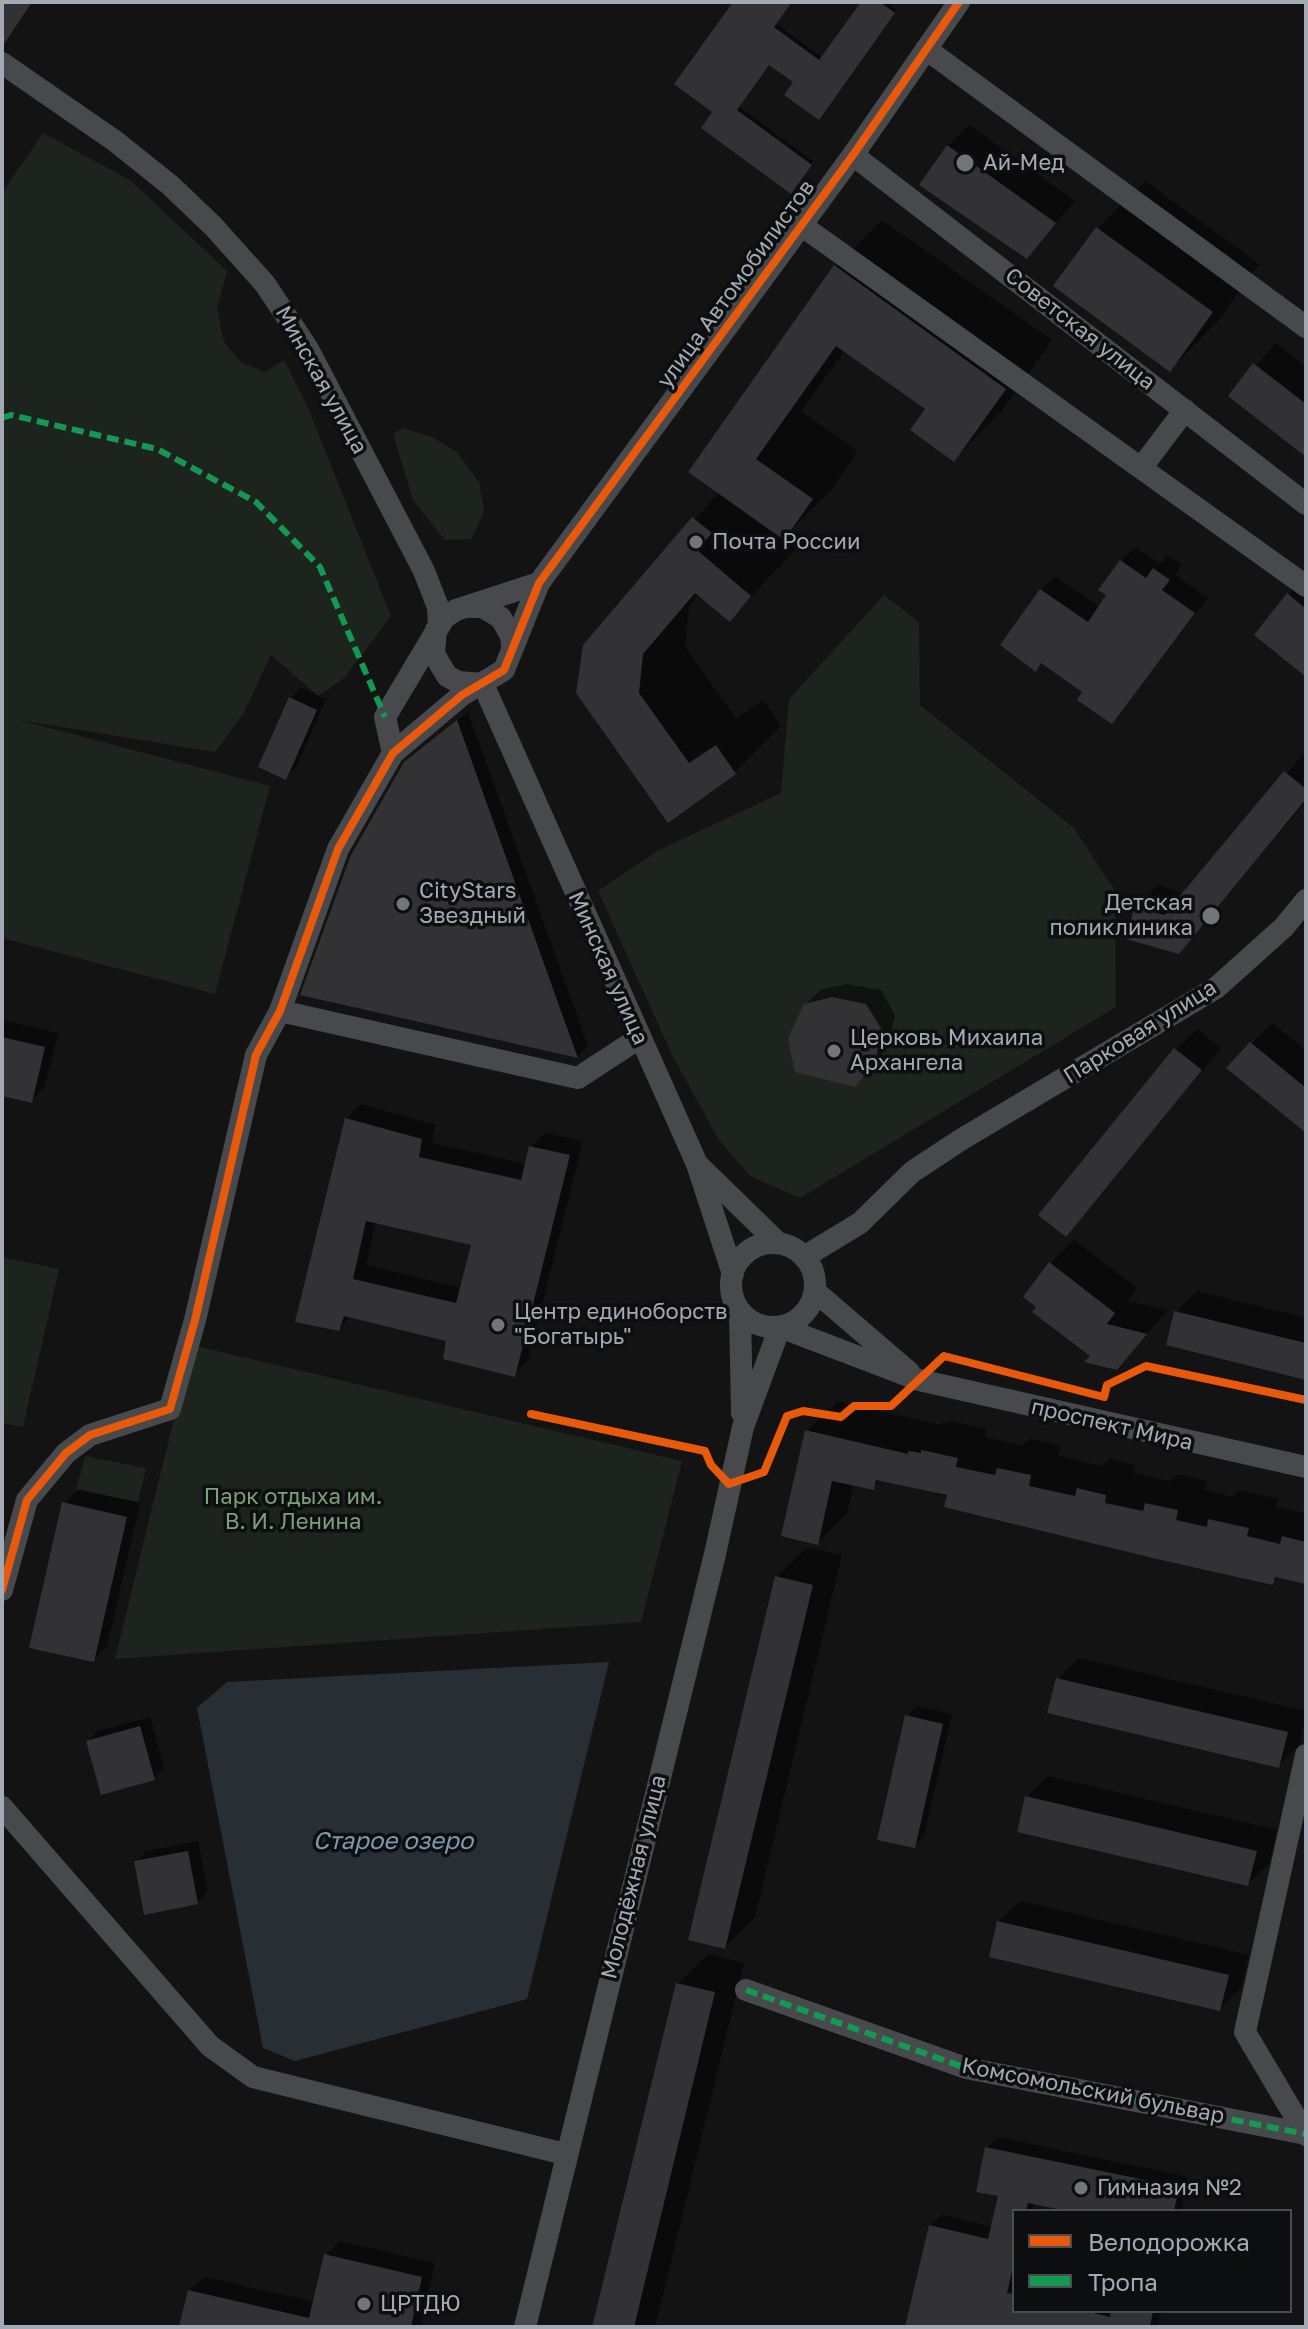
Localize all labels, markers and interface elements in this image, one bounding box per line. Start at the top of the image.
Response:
place label: Ай-Мед [983,150,1064,176]
marker: Ай-Мед [954,152,976,174]
street label: улица Автомобилистов [652,175,820,393]
street label: Советская улица [1000,262,1160,396]
street label: Минская улица [269,301,373,459]
place label: Почта России [712,529,860,555]
marker: Почта России [687,533,705,551]
place label: CityStars Звездный [419,878,526,930]
street label: Минская улица [562,887,654,1049]
place label: Детская поликлиника [1049,890,1193,942]
marker: CityStars Звездный [394,895,412,913]
marker: Детская поликлиника [1200,905,1222,927]
street label: Парковая улица [1059,974,1221,1090]
place label: Церковь Михаила Архангела [850,1025,1043,1076]
marker: Церковь Михаила Архангела [825,1042,843,1060]
place label: Центр единоборств "Богатырь" [514,1299,728,1350]
marker: Центр единоборств "Богатырь" [489,1316,507,1334]
street label: проспект Мира [1029,1394,1195,1456]
park label: Парк отдыха им. В. И. Ленина [204,1484,382,1536]
street label: Молодёжная улица [596,1772,672,1982]
water label: Старое озеро [313,1827,473,1855]
street label: Комсомольский бульвар [959,2053,1227,2129]
place label: Гимназия №2 [1097,2175,1242,2201]
marker: Гимназия №2 [1072,2179,1090,2197]
legend [1012,2209,1292,2313]
text: Велодорожка [1088,2227,1250,2256]
text: Тропа [1088,2267,1158,2296]
place label: ЦРТДЮ [380,2291,461,2317]
marker: ЦРТДЮ [355,2295,373,2313]

